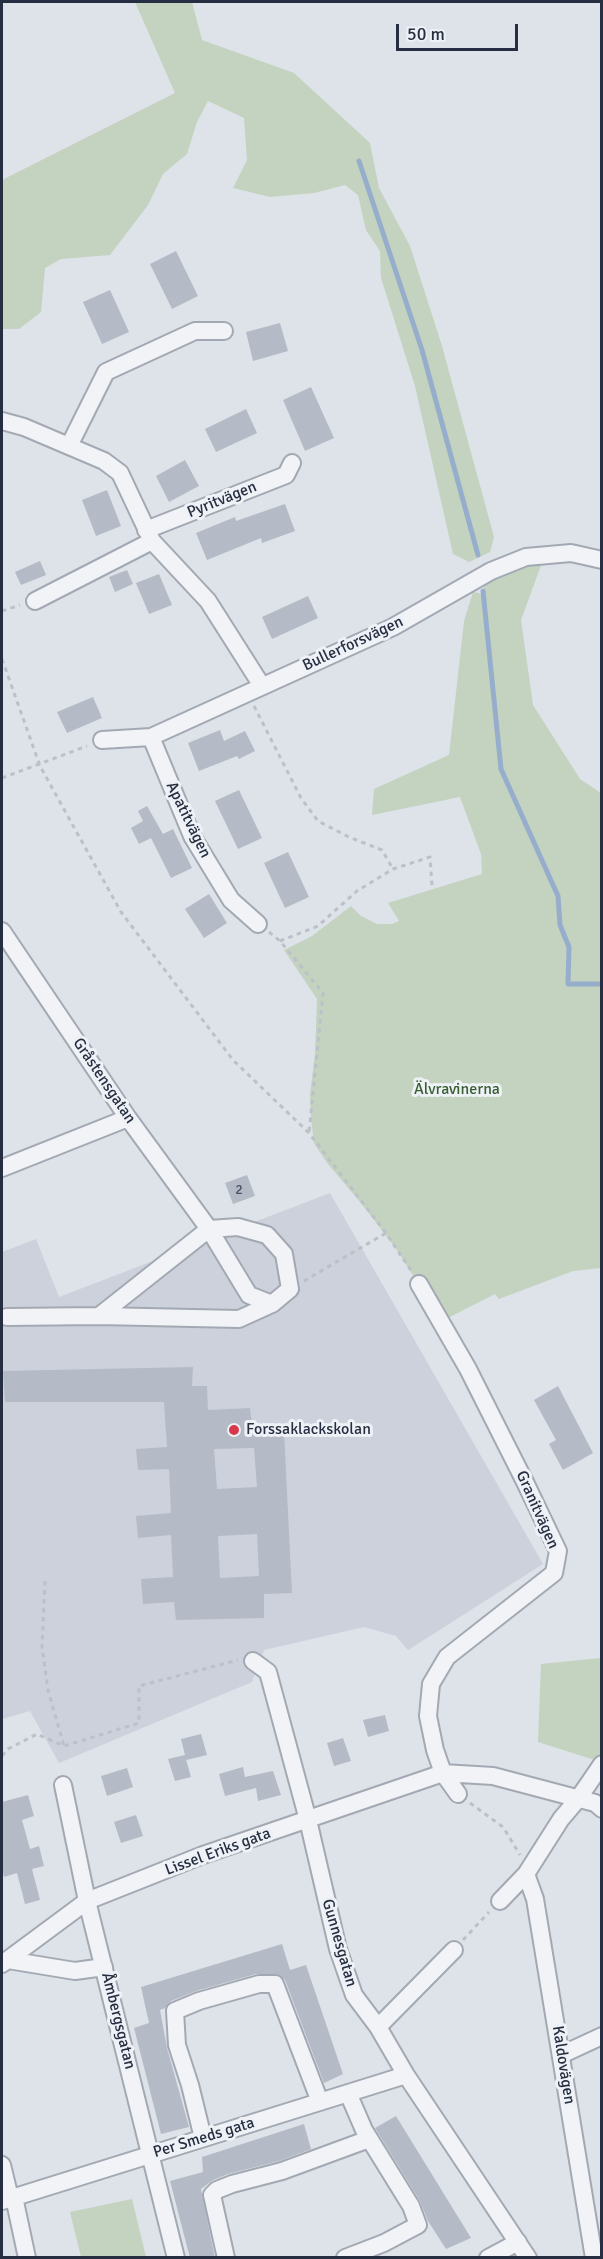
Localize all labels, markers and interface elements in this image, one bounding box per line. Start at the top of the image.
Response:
scale bar [399,12,520,50]
text: 50 m [407,23,445,45]
street label: Pyritvägen [184,477,260,523]
street label: Bullerforsvägen [300,612,406,676]
street label: Apatitvägen [161,779,215,861]
street label: Gråstensgatan [68,1035,140,1127]
park label: Älvravinerna [414,1080,500,1100]
house number: 2 [235,1182,243,1198]
place label: Forssaklackskolan [246,1420,371,1440]
marker: Forssaklackskolan [227,1423,241,1437]
street label: Granitvägen [511,1468,563,1552]
street label: Lissel Eriks gata [163,1824,273,1880]
street label: Gunnesgatan [317,1897,361,1989]
street label: Åmbergsgatan [97,1971,139,2071]
street label: Kaldovägen [547,2024,579,2106]
street label: Per Smeds gata [151,2113,257,2163]

